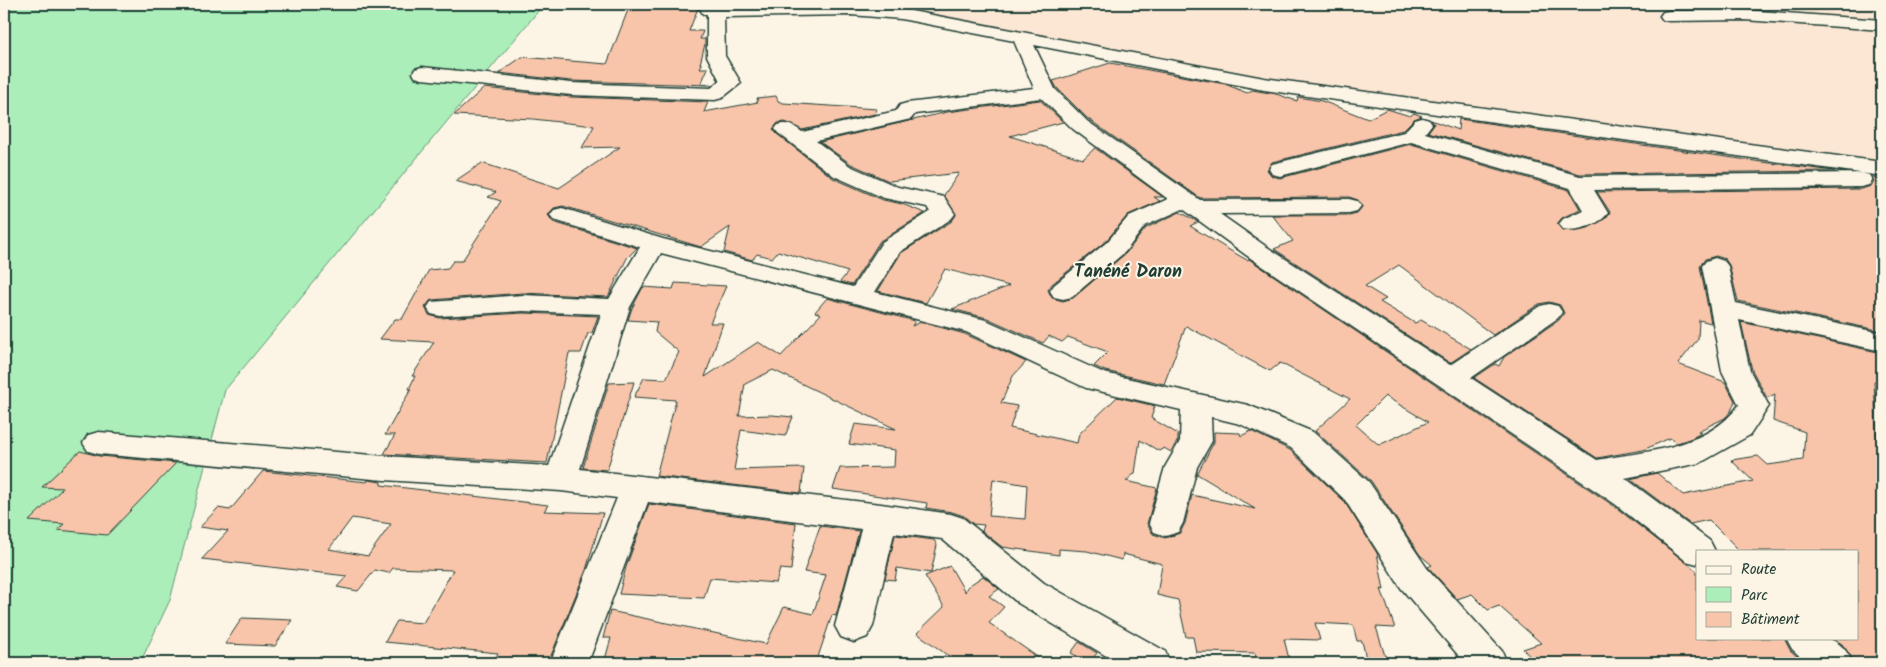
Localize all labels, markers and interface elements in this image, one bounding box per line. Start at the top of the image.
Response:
district label: Tanéné Daron [1074,258,1182,287]
legend [1696,550,1858,640]
text: Route [1741,558,1777,582]
text: Parc [1741,584,1768,608]
text: Bâtiment [1741,608,1800,632]

